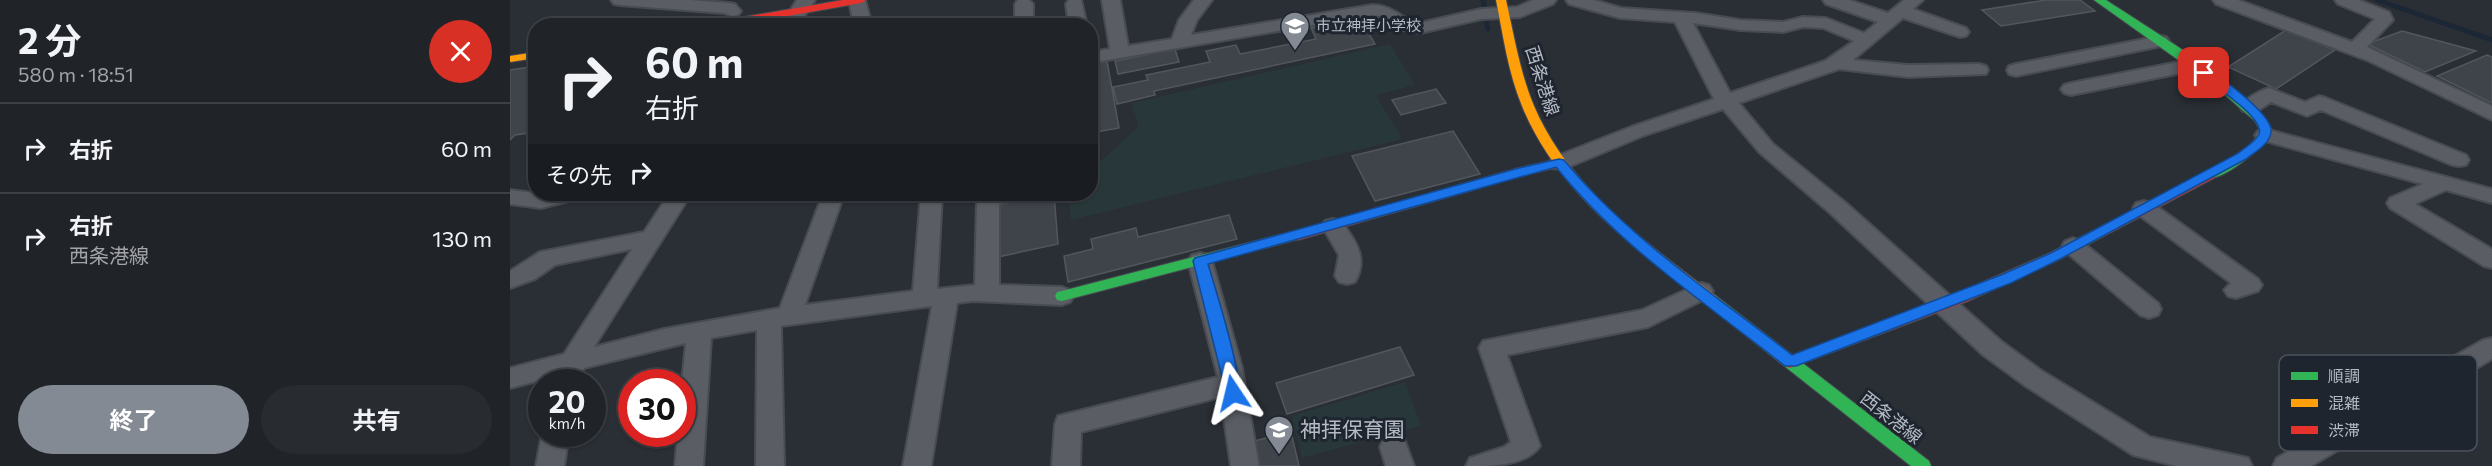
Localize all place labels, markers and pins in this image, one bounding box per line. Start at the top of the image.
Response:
school or university icon: 市立神拝小学校 [1279,10,1311,52]
place label: 市立神拝小学校 [1316,16,1421,34]
pin [2178,47,2229,98]
school or university icon: 神拝保育園 [1263,414,1295,456]
place label: 神拝保育園 [1300,416,1405,441]

